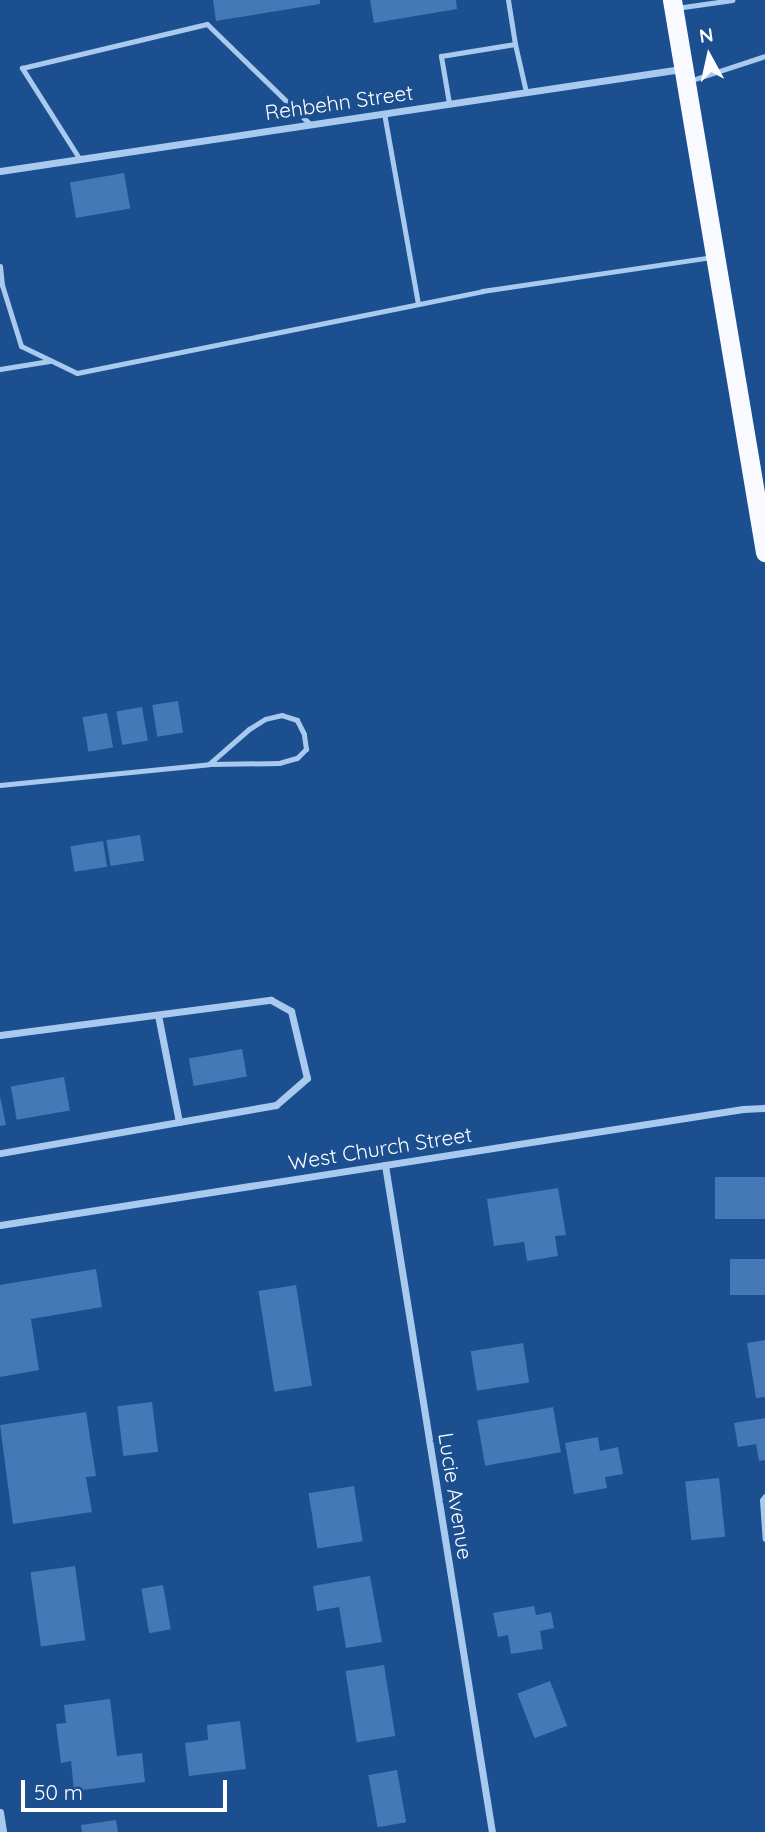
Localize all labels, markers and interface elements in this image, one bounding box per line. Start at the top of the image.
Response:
north arrow [674,21,744,91]
text: N [697,22,715,48]
street label: Rehbehn Street [263,79,415,125]
street label: West Church Street [286,1121,474,1175]
street label: Lucie Avenue [434,1431,478,1561]
scale bar [24,1766,231,1810]
text: 50 m [34,1779,83,1805]

